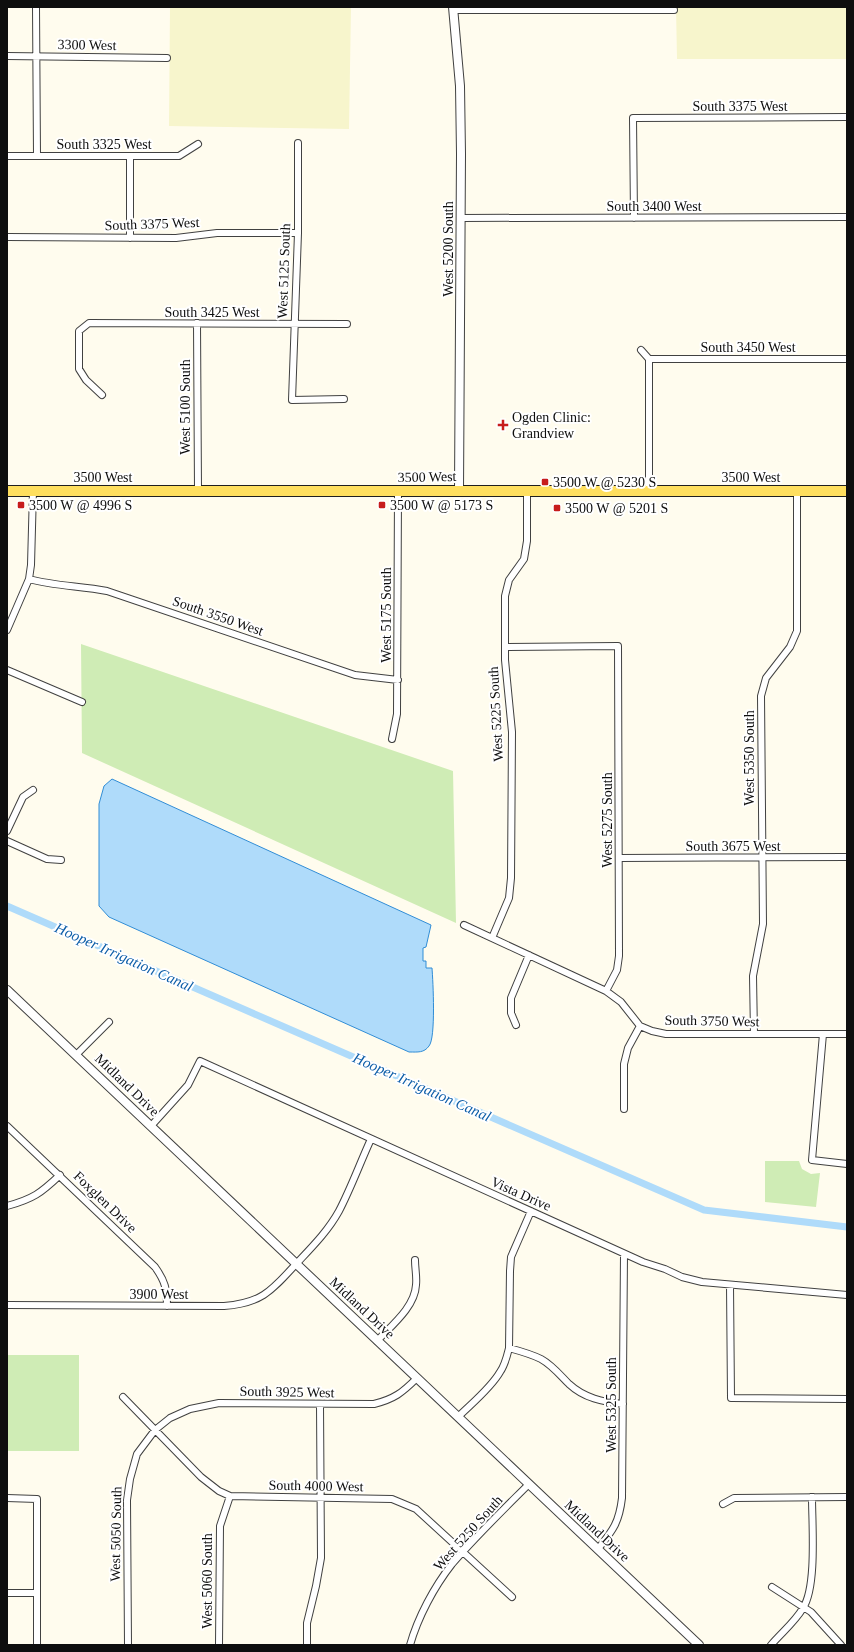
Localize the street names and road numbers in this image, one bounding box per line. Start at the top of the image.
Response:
street label: 3300 West [57,37,117,53]
street label: South 3375 West [692,99,788,114]
street label: South 3325 West [56,137,152,152]
street label: South 3400 West [606,199,702,214]
street label: West 5200 South [441,201,456,297]
street label: South 3375 West [104,215,200,233]
street label: West 5125 South [275,223,293,319]
street label: South 3425 West [164,305,260,320]
street label: South 3450 West [700,340,796,355]
street label: West 5100 South [178,359,193,455]
street label: 3500 West [397,469,457,485]
street label: 3500 West [74,470,133,485]
street label: 3500 West [722,470,781,485]
street label: West 5175 South [379,567,394,663]
street label: South 3550 West [171,593,265,639]
street label: West 5225 South [486,666,506,762]
street label: West 5350 South [742,710,757,806]
street label: West 5275 South [600,772,615,868]
street label: South 3675 West [685,839,781,854]
street label: South 3750 West [664,1013,760,1029]
street label: Midland Drive [92,1051,162,1119]
street label: Foxglen Drive [71,1168,139,1236]
street label: Vista Drive [489,1174,553,1214]
street label: Midland Drive [327,1274,397,1342]
street label: 3900 West [130,1287,189,1302]
street label: West 5325 South [604,1357,619,1453]
street label: South 3925 West [239,1384,335,1400]
street label: South 4000 West [268,1478,364,1494]
street label: West 5050 South [108,1486,124,1582]
street label: West 5250 South [431,1493,505,1573]
street label: Midland Drive [562,1497,632,1565]
street label: West 5060 South [200,1533,215,1629]

